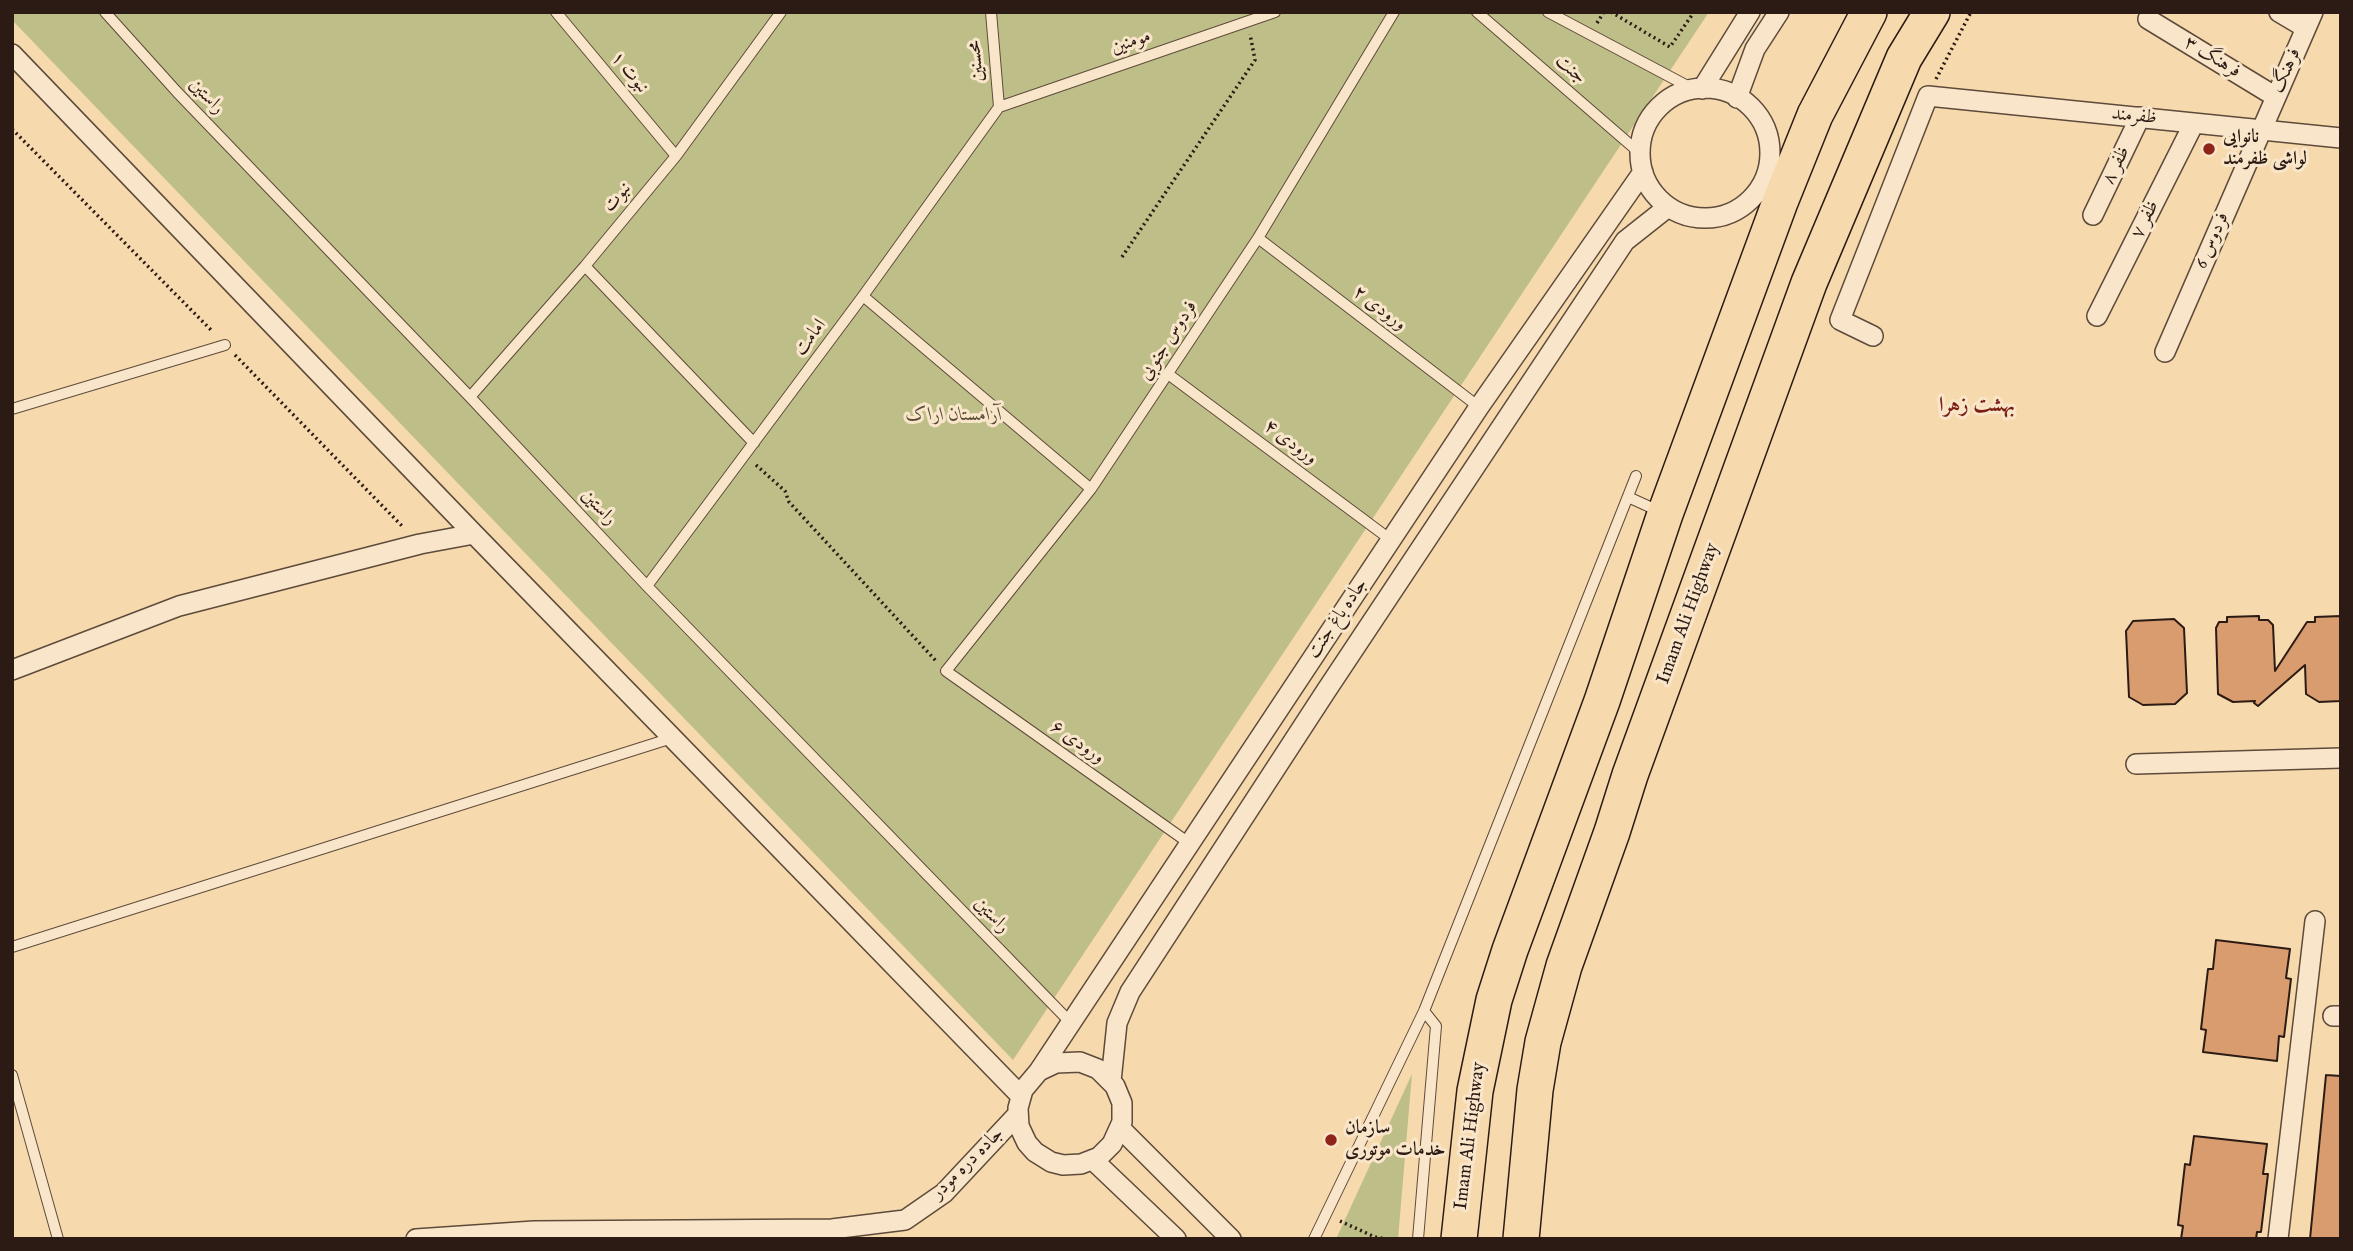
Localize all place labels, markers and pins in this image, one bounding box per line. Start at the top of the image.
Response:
place label: نانوایی لواشی ظفرمند [2223,127,2307,171]
marker: نانوایی لواشی ظفرمند [2201,141,2217,157]
place label: سازمان خدمات موتوری [1345,1118,1445,1162]
marker: سازمان خدمات موتوری [1323,1132,1339,1148]

